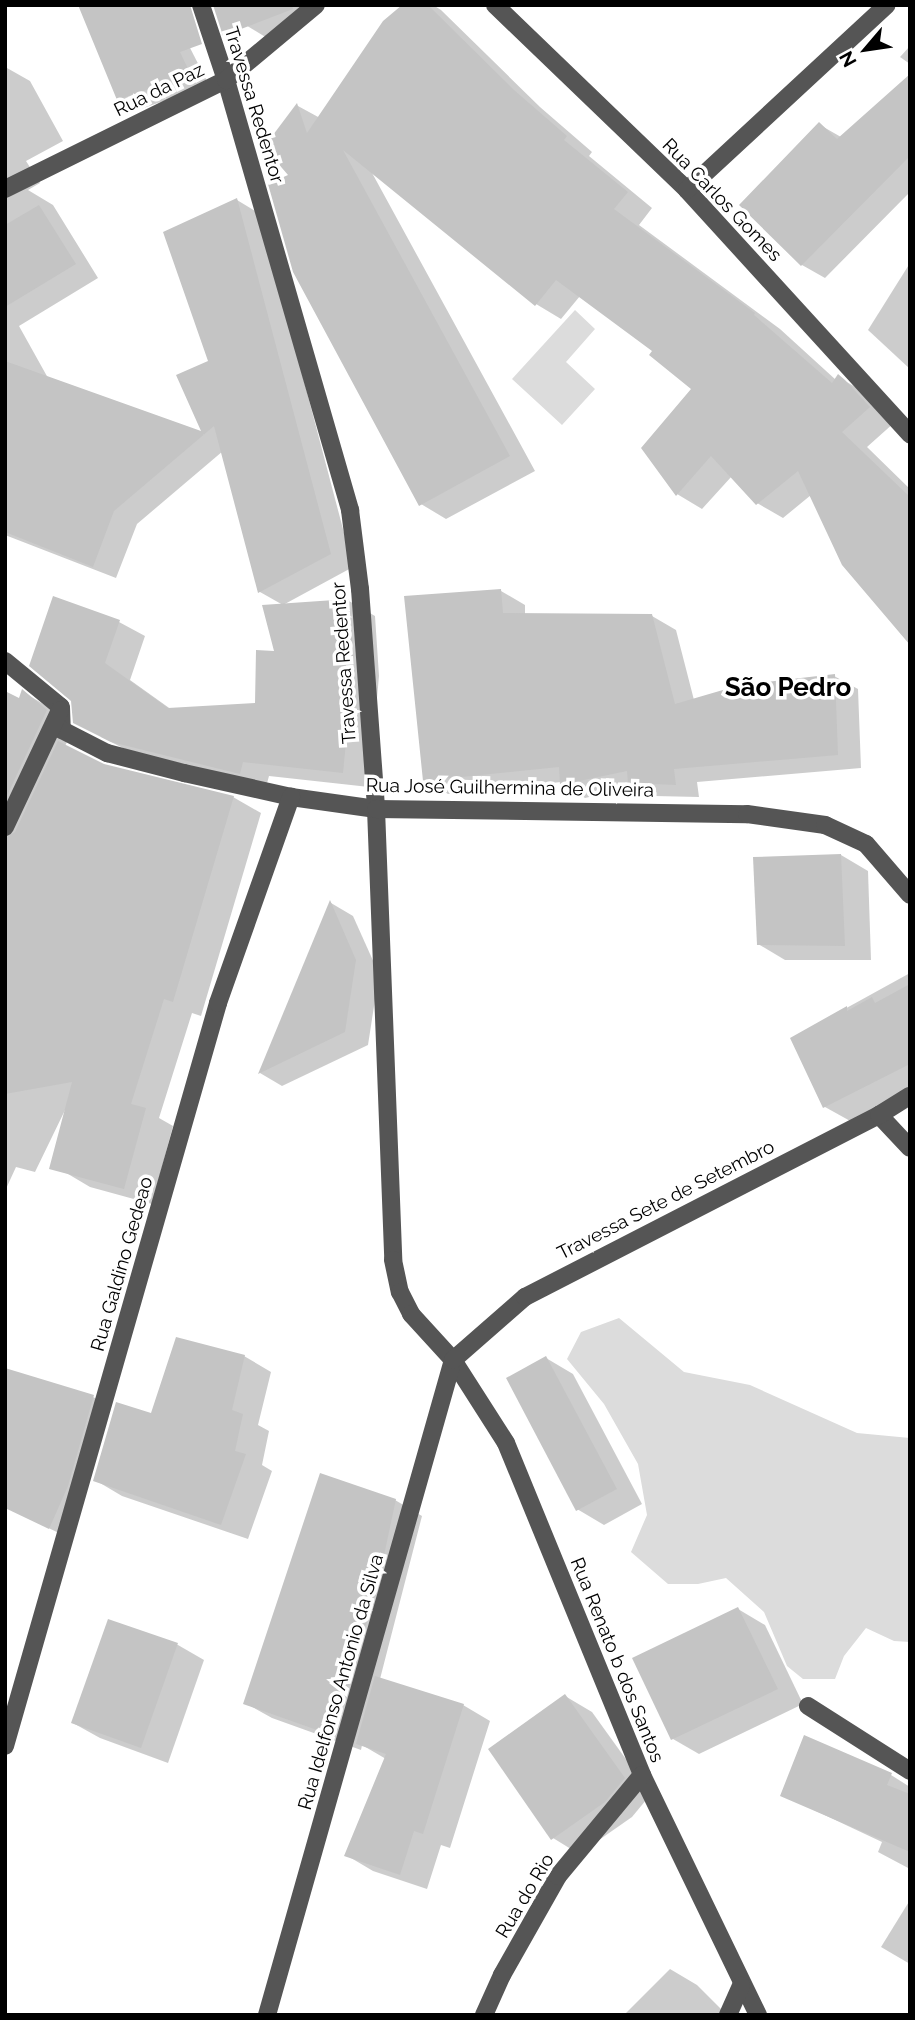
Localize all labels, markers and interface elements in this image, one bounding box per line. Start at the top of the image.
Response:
north arrow [831,14,901,84]
street label: Travessa Redentor [219,24,289,186]
text: N [834,48,861,71]
street label: Rua da Paz [110,58,208,122]
street label: Rua Carlos Gomes [658,134,786,266]
street label: Travessa Redentor [327,581,361,745]
district label: São Pedro [725,672,851,704]
street label: Rua José Guilhermina de Oliveira [366,774,654,802]
street label: Travessa Sete de Setembro [554,1135,778,1265]
street label: Rua Galdino Gedeao [86,1174,158,1354]
street label: Rua Idelfonso Antonio da Silva [293,1551,389,1813]
street label: Rua Renato b dos Santos [565,1554,669,1766]
street label: Rua do Rio [491,1850,559,1942]

